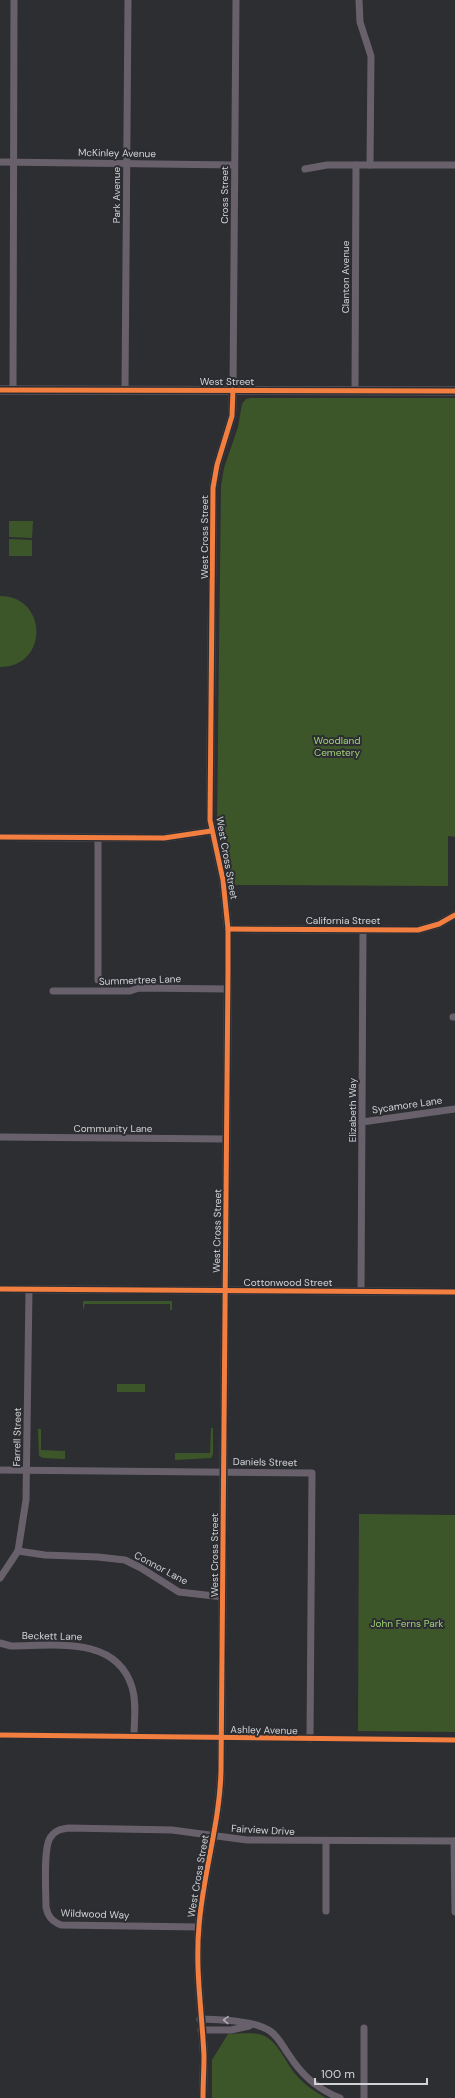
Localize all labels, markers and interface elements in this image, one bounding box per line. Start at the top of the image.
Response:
street label: McKinley Avenue [78,146,156,160]
street label: Park Avenue [110,166,123,223]
street label: Cross Street [218,166,231,224]
street label: Clanton Avenue [339,240,352,313]
street label: West Street [200,375,254,388]
street label: West Cross Street [198,495,211,579]
park label: Woodland Cemetery [314,734,360,759]
street label: West Cross Street [213,816,241,901]
street label: California Street [306,914,380,927]
street label: Summertree Lane [99,972,182,988]
street label: Elizabeth Way [346,1077,359,1142]
street label: Sycamore Lane [371,1094,443,1116]
street label: Community Lane [73,1122,153,1135]
street label: West Cross Street [210,1189,224,1273]
street label: Cottonwood Street [244,1276,332,1289]
street label: Farrell Street [10,1407,24,1467]
street label: Daniels Street [233,1455,297,1469]
street label: West Cross Street [208,1513,221,1597]
street label: Connor Lane [132,1548,190,1588]
park label: John Ferns Park [371,1617,443,1630]
street label: Beckett Lane [22,1629,83,1643]
street label: Ashley Avenue [230,1723,298,1737]
street label: Fairview Drive [231,1822,295,1838]
street label: West Cross Street [184,1833,212,1918]
street label: Wildwood Way [60,1906,130,1922]
one-way arrow [223,2016,229,2025]
scale bar [315,2060,427,2086]
text: 100 m [321,2066,355,2082]

